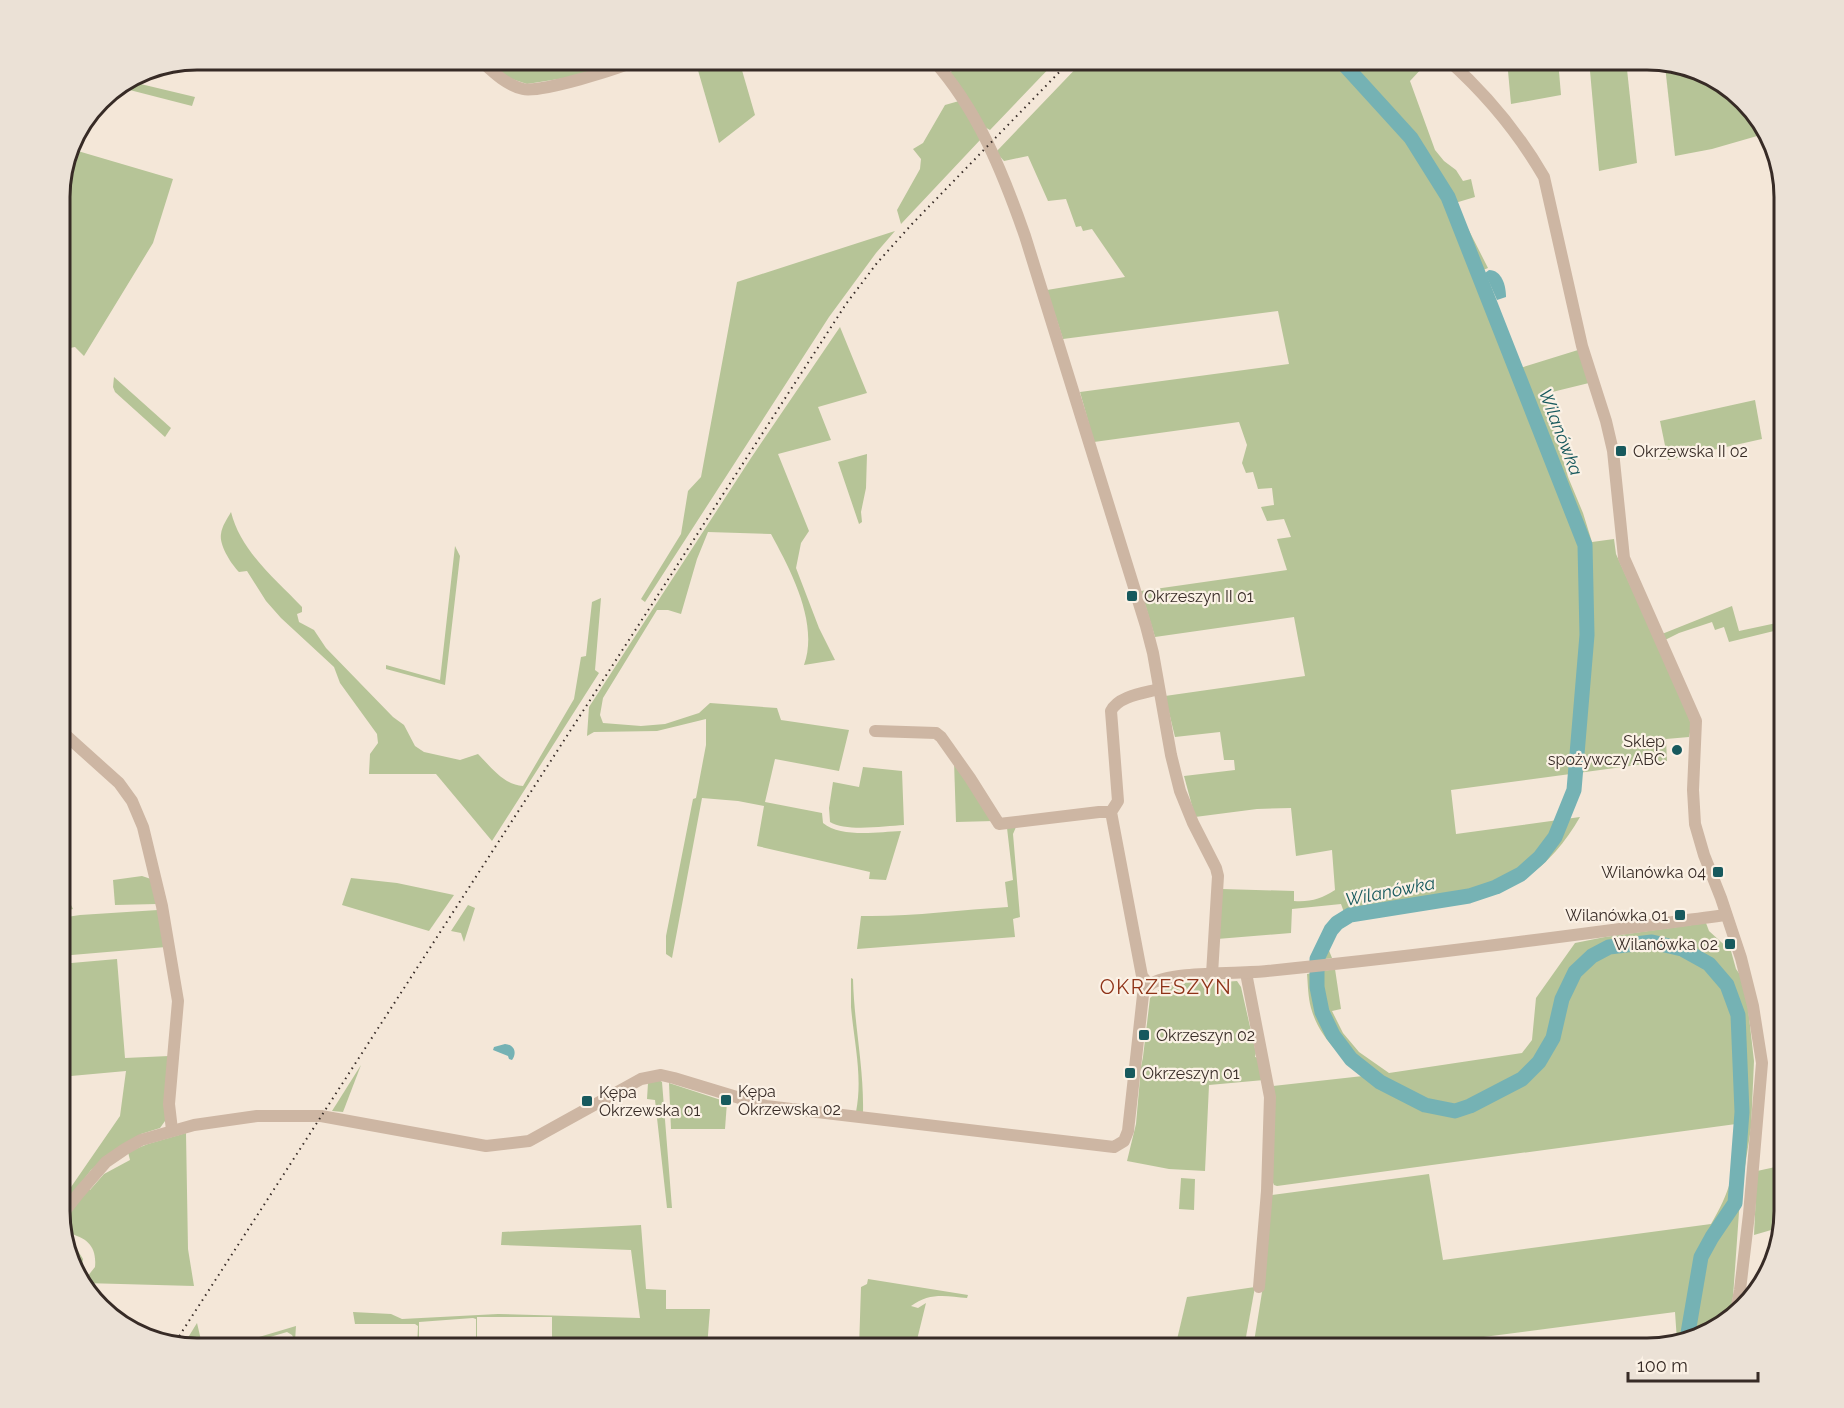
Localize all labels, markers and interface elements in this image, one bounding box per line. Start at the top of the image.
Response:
water label: Wilanówka [1535,386,1587,479]
place label: Okrzewska II 02 [1633,442,1748,461]
marker: Okrzewska II 02 [1614,444,1628,458]
place label: Okrzeszyn II 01 [1144,587,1254,606]
marker: Okrzeszyn II 01 [1125,589,1139,603]
place label: Sklep spożywczy ABC [1548,732,1665,769]
marker: Sklep spożywczy ABC [1670,743,1684,757]
place label: Wilanówka 04 [1601,863,1706,882]
marker: Wilanówka 04 [1711,865,1725,879]
water label: Wilanówka [1343,872,1437,910]
place label: Wilanówka 01 [1565,906,1668,925]
marker: Wilanówka 01 [1673,908,1687,922]
place label: Wilanówka 02 [1614,935,1718,954]
marker: Wilanówka 02 [1723,937,1737,951]
district label: OKRZESZYN [1100,975,1232,999]
place label: Okrzeszyn 02 [1156,1026,1255,1045]
marker: Okrzeszyn 02 [1137,1028,1151,1042]
place label: Okrzeszyn 01 [1142,1064,1240,1083]
marker: Okrzeszyn 01 [1123,1066,1137,1080]
place label: Kępa Okrzewska 02 [738,1082,841,1119]
place label: Kępa Okrzewska 01 [599,1083,701,1120]
marker: Kępa Okrzewska 02 [719,1093,733,1107]
marker: Kępa Okrzewska 01 [580,1094,594,1108]
scale bar [1628,1345,1758,1383]
text: 100 m [1637,1355,1688,1376]

